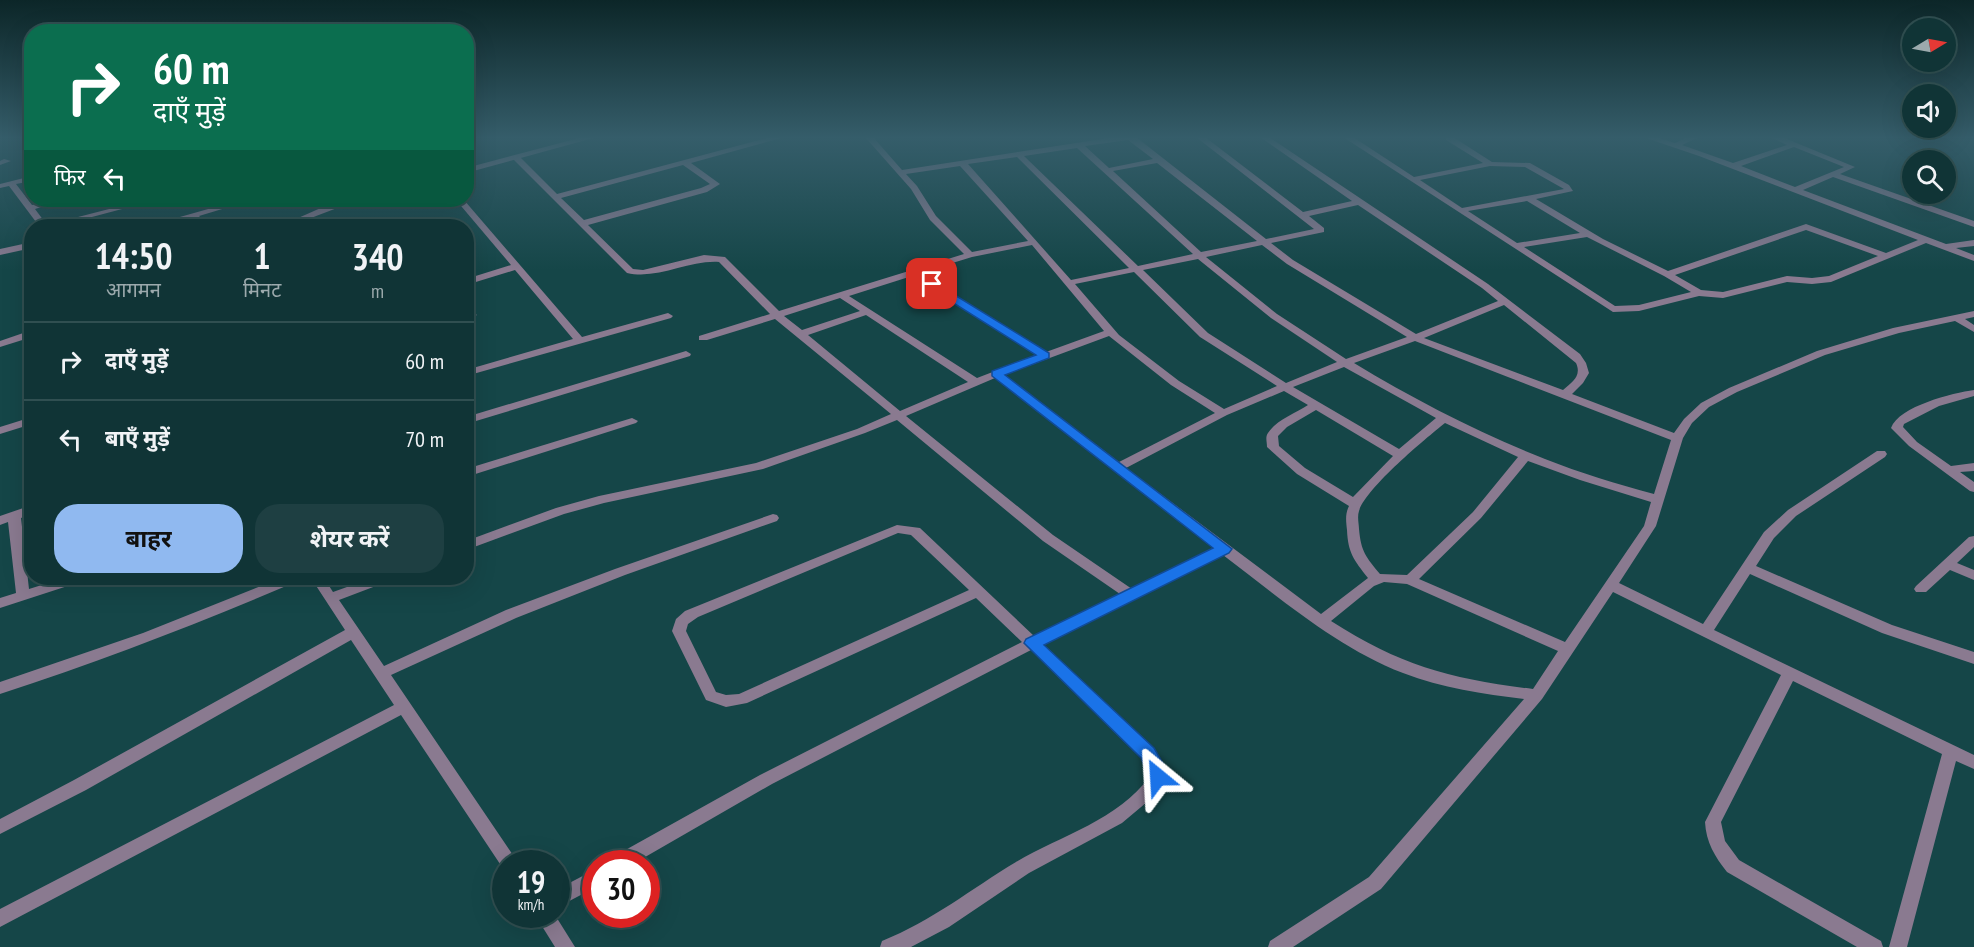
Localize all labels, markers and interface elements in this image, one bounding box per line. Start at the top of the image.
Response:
north arrow [1902,18,1956,72]
map controls [1902,18,1956,204]
text: 60 m [153,41,230,96]
icon: right [54,48,132,126]
button: sound [1902,84,1956,138]
text: दाएँ मुड़ें [153,94,226,128]
button: search [1902,150,1956,204]
icon: left [98,162,131,195]
text: फिर [54,163,86,191]
text: 14:50 [95,232,172,279]
text: 1 [253,232,271,279]
text: 340 [352,233,403,280]
pin [906,258,957,309]
icon: arrive [915,267,948,300]
text: आगमन [106,277,161,303]
text: मिनट [243,277,281,303]
text: m [371,278,384,304]
icon: right [54,345,87,378]
text: दाएँ मुड़ें [105,346,169,374]
text: 60 m [405,347,444,375]
icon: left [54,423,87,456]
text: बाएँ मुड़ें [105,424,170,452]
text: 70 m [405,425,444,453]
button: बाहर [54,504,243,573]
button: शेयर करें [255,504,444,573]
position arrow [1126,745,1190,809]
speed limit sign: 30 [582,850,660,928]
text: 19 [517,862,545,901]
text: km/h [518,895,544,914]

